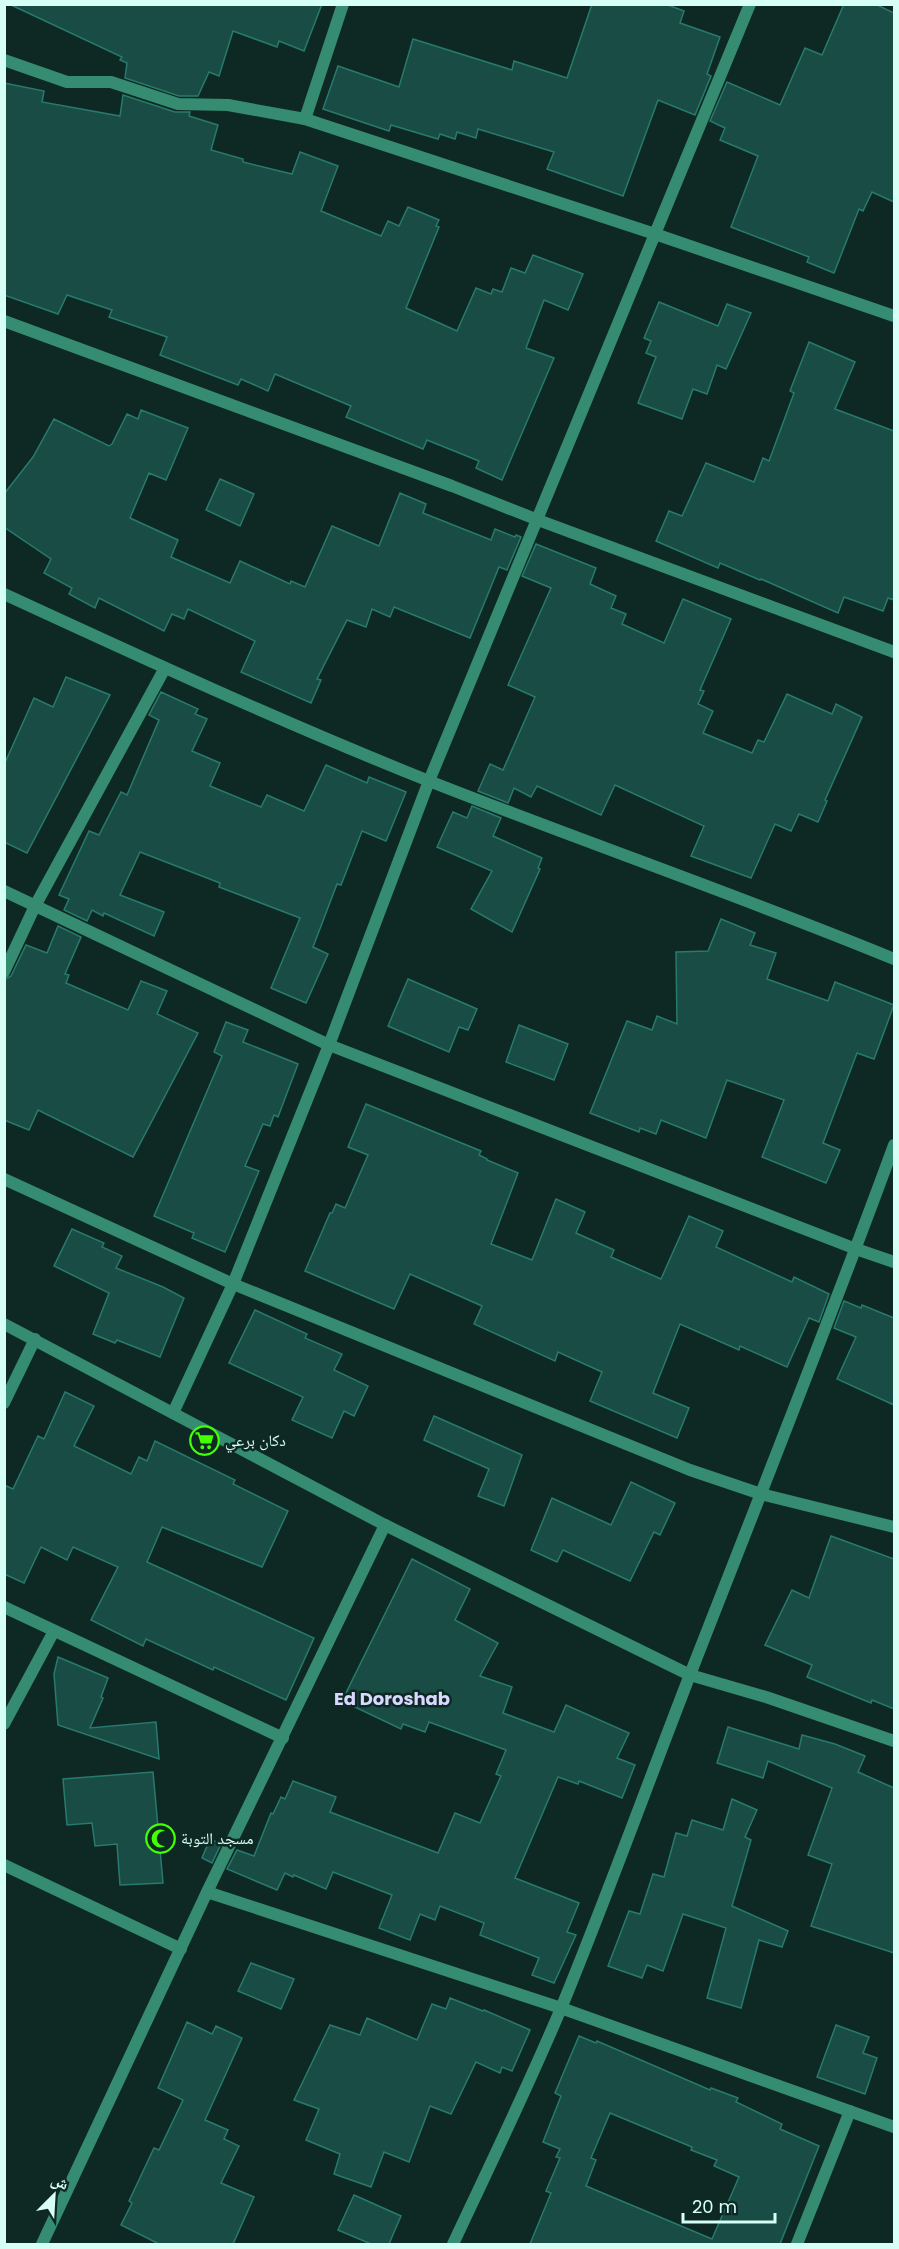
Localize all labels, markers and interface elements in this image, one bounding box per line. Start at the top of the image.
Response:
supermarket icon: دكان برعي [188,1424,220,1456]
place label: دكان برعي [225,1429,286,1453]
district label: Ed Doroshab [334,1686,450,1711]
mosque icon: مسجد التوبة [144,1822,176,1854]
place label: مسجد التوبة [181,1827,254,1850]
north arrow [24,2165,84,2225]
text: ش [47,2168,72,2196]
scale bar [683,2186,774,2224]
text: 20 m [692,2194,737,2219]

